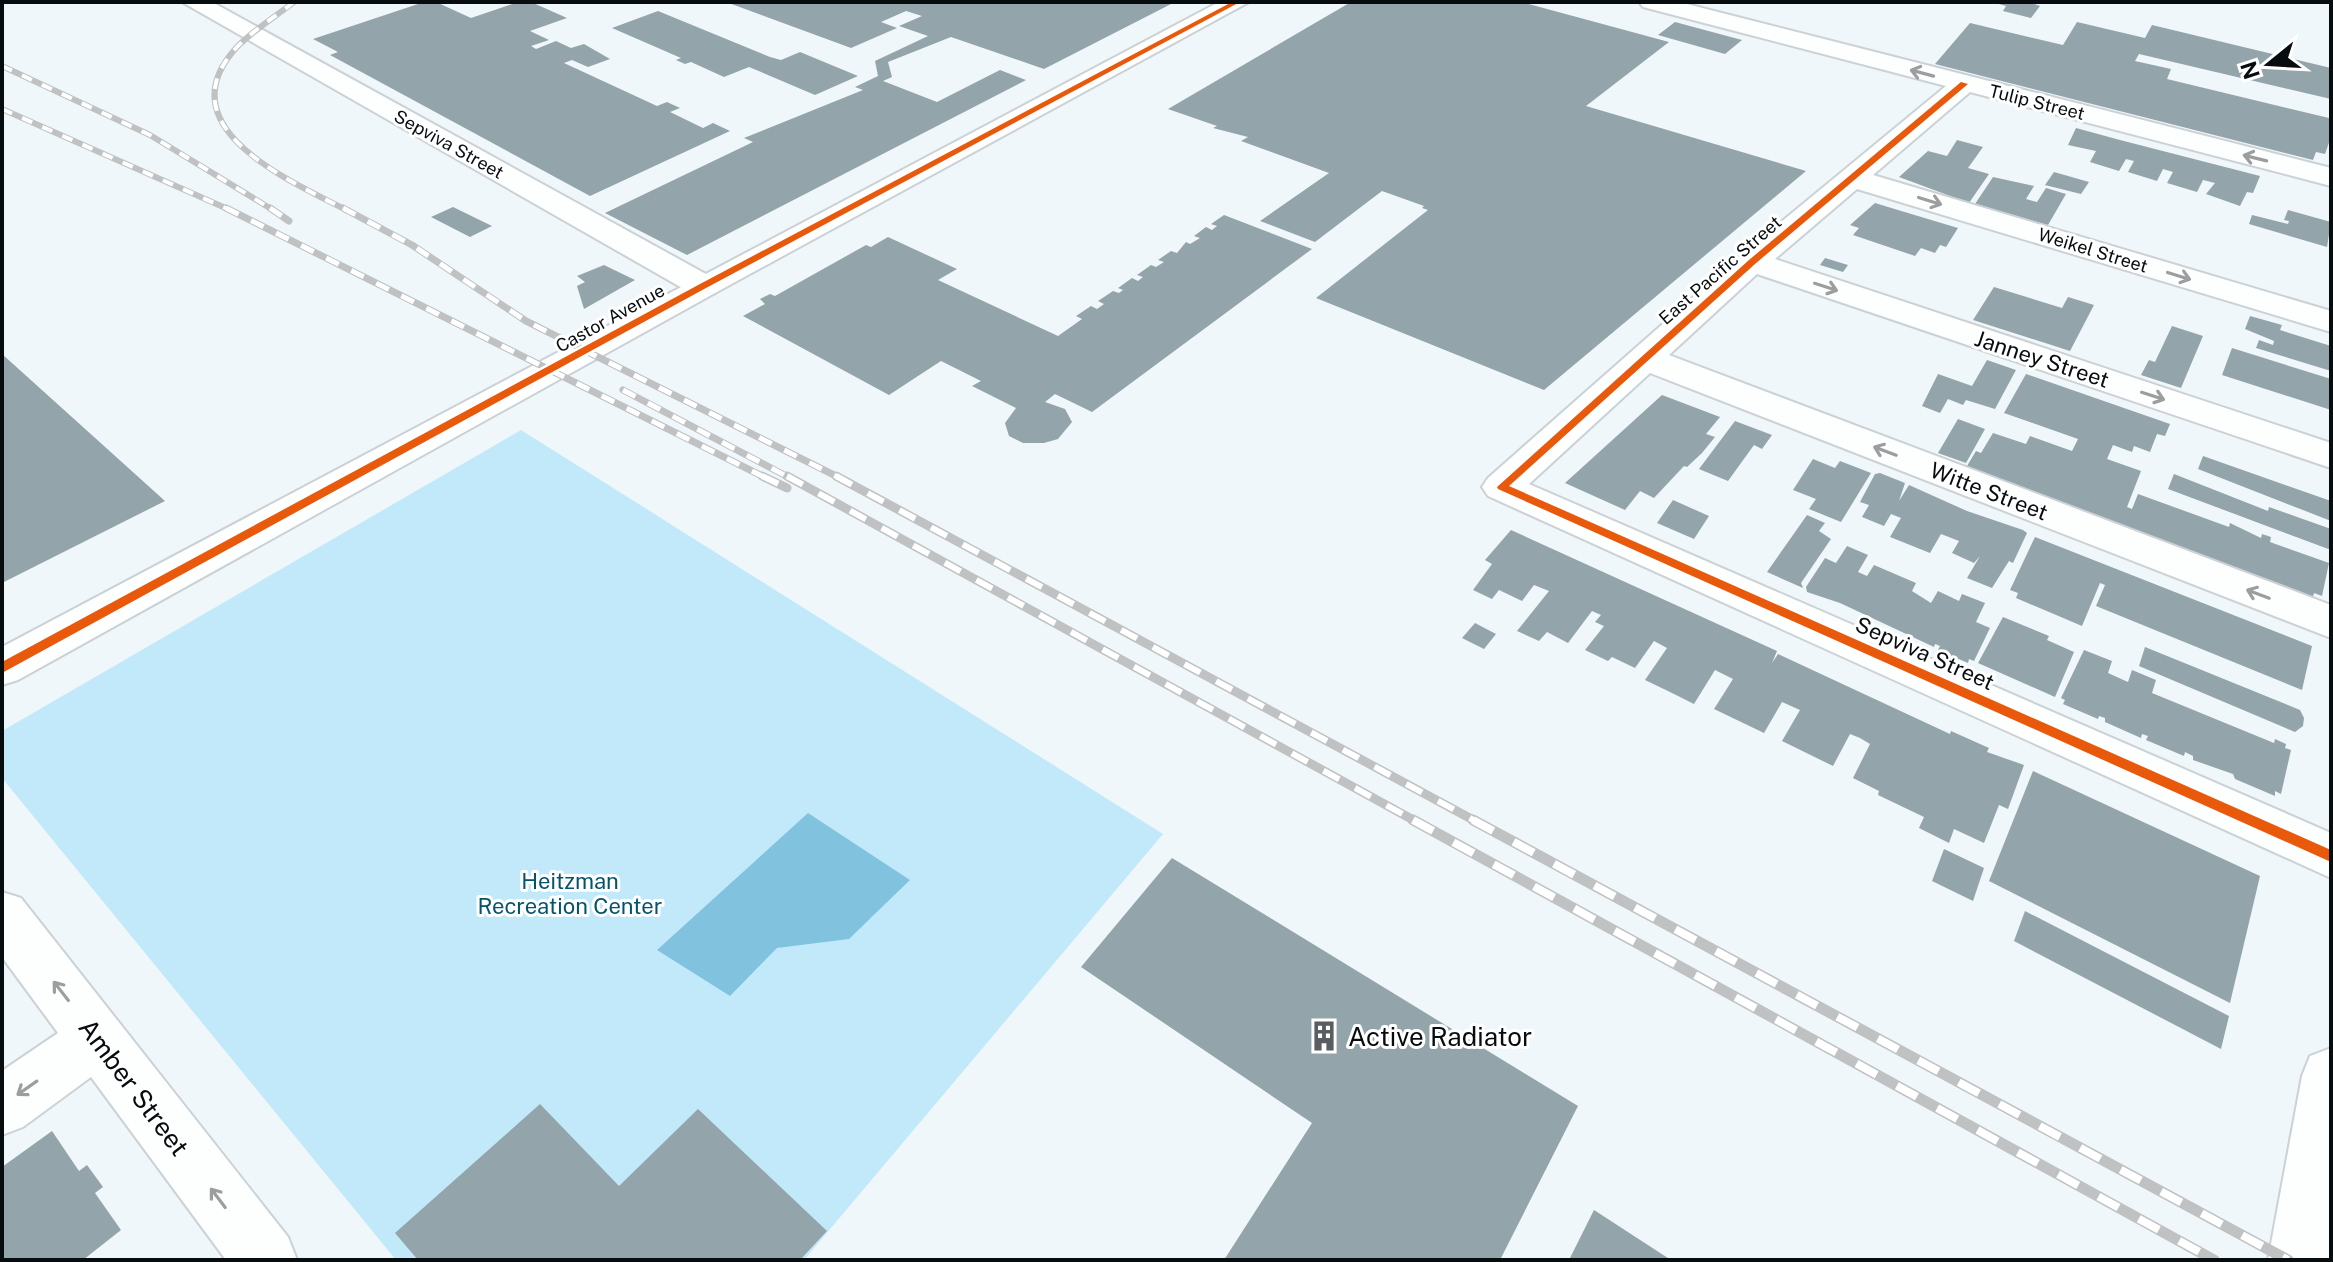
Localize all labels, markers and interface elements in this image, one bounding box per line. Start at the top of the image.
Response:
north arrow [2229,24,2309,104]
text: N [2235,58,2265,82]
one-way arrow [1910,64,1935,79]
street label: Tulip Street [1987,80,2087,124]
street label: Sepviva Street [391,105,507,183]
one-way arrow [2243,149,2269,164]
one-way arrow [1917,194,1943,209]
street label: East Pacific Street [1655,211,1785,329]
street label: Weikel Street [2036,223,2150,277]
one-way arrow [2166,269,2192,284]
street label: Castor Avenue [552,279,668,357]
one-way arrow [1813,281,1838,295]
street label: Janney Street [1972,325,2112,393]
one-way arrow [2139,389,2165,404]
one-way arrow [1873,443,1898,457]
street label: Witte Street [1926,457,2052,525]
one-way arrow [2246,586,2271,600]
street label: Sepviva Street [1852,611,1998,695]
park label: Heitzman Recreation Center [478,868,662,919]
one-way arrow [52,980,69,1002]
street label: Amber Street [72,1012,196,1162]
building icon: Active Radiator [1307,1019,1341,1053]
place label: Active Radiator [1348,1021,1532,1052]
one-way arrow [17,1080,39,1096]
one-way arrow [210,1187,226,1209]

